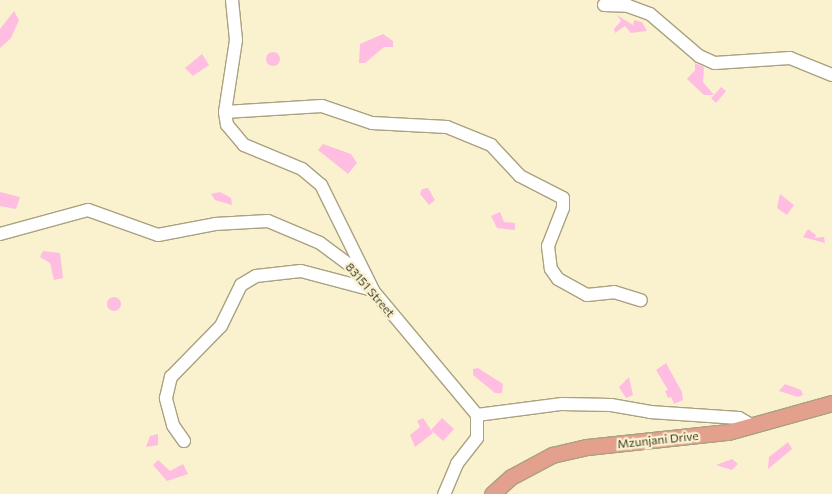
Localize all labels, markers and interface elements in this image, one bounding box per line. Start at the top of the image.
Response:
street label: 83151 Street [342,260,398,320]
street label: Mzunjani Drive [617,429,699,451]

